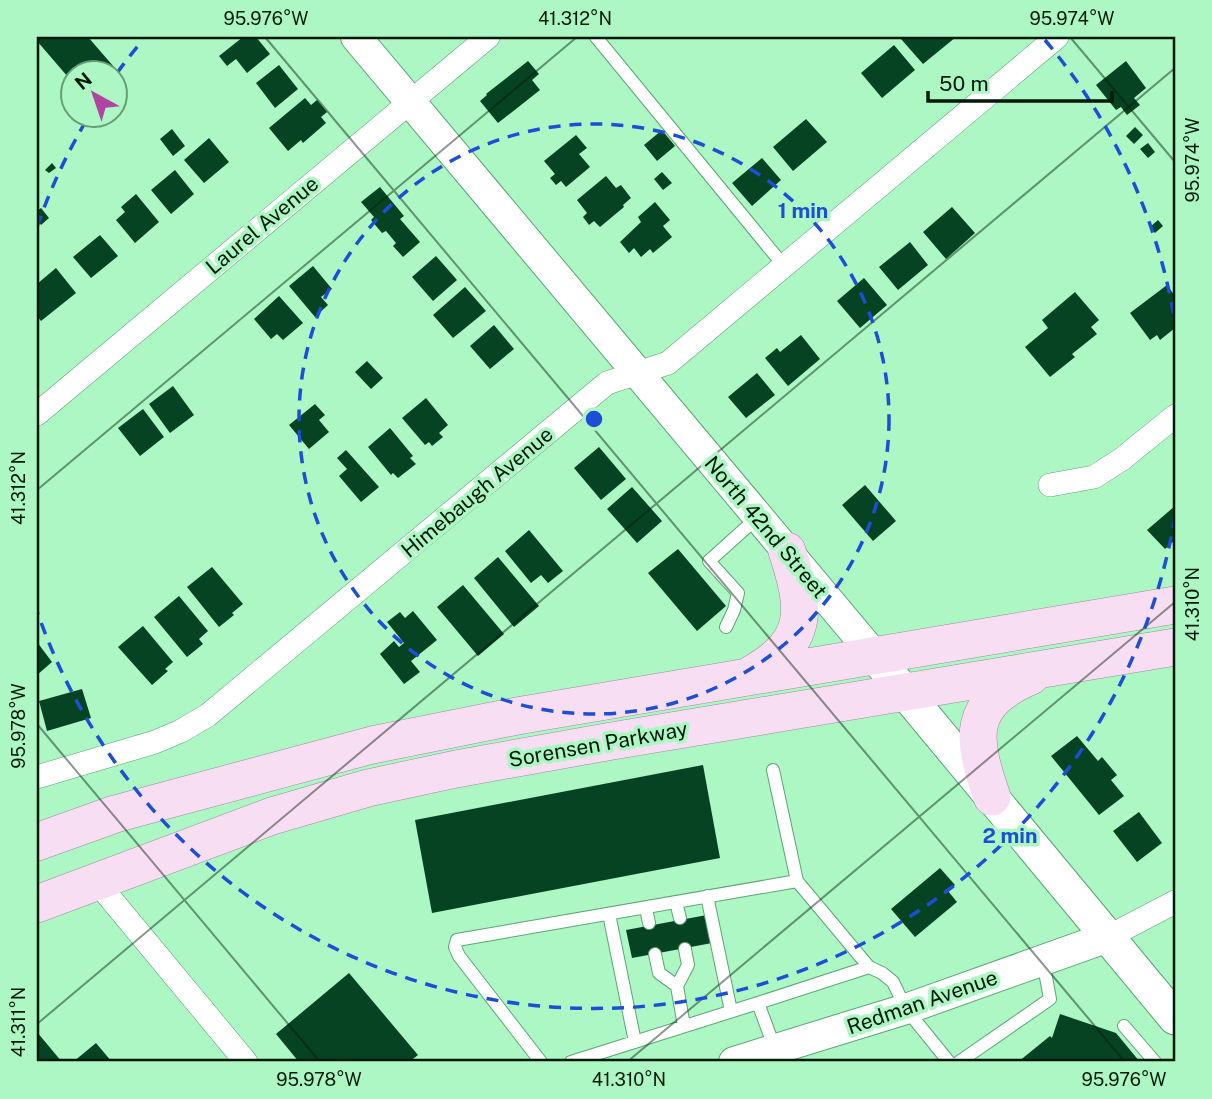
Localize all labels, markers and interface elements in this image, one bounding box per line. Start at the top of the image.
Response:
text: 95.976°W [224,8,308,29]
text: 41.312°N [538,8,612,29]
text: 95.974°W [1030,8,1114,29]
north arrow [60,60,130,130]
scale bar [928,60,1112,104]
text: N [70,68,96,94]
text: 50 m [939,71,989,96]
text: 95.974°W [1182,118,1203,202]
street label: Laurel Avenue [201,171,323,279]
text: 1 min [778,198,828,223]
centre of rings [582,407,606,431]
street label: Himebaugh Avenue [396,421,558,563]
text: 41.312°N [8,451,29,525]
street label: North 42nd Street [699,451,833,603]
text: 41.310°N [1182,567,1203,641]
text: 95.978°W [8,683,29,769]
street label: Sorensen Parkway [507,716,689,772]
text: 2 min [982,823,1038,848]
street label: Redman Avenue [843,965,1001,1039]
text: 41.311°N [8,987,29,1057]
text: 95.978°W [276,1069,362,1090]
text: 41.310°N [592,1069,666,1090]
text: 95.976°W [1082,1069,1166,1090]

